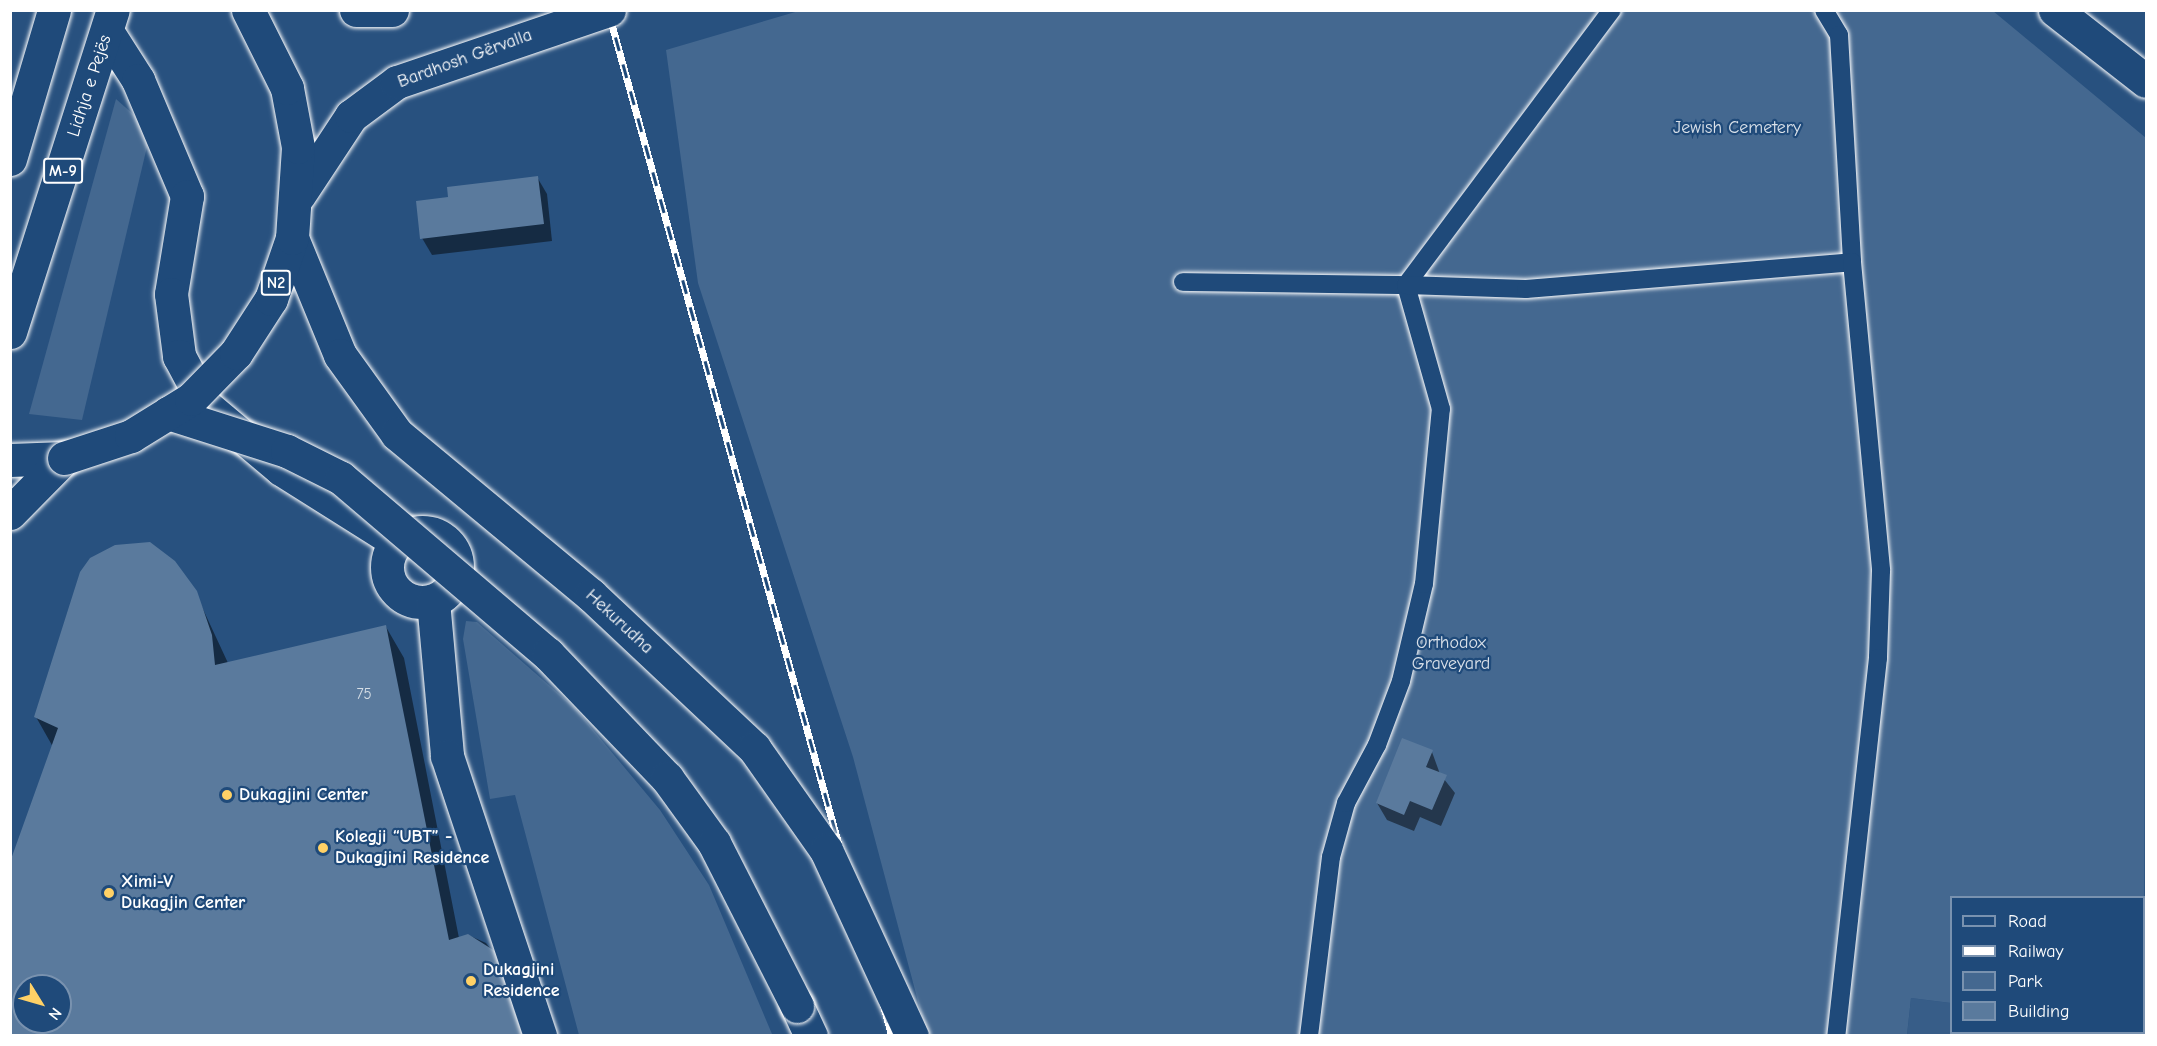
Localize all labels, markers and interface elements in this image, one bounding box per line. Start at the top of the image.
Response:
street label: Bardhosh Gërvalla [395,25,535,93]
street label: Lidhja e Pejës [63,32,117,140]
park label: Jewish Cemetery [1673,117,1801,139]
road number: M-9 [42,158,84,184]
road number: N2 [260,270,292,296]
street label: Hekurudha [581,585,657,659]
park label: Orthodox Graveyard [1412,633,1490,676]
house number: 75 [356,686,372,704]
place label: Dukagjini Center [239,784,368,806]
marker: Dukagjini Center [220,788,234,802]
place label: Kolegji “UBT” - Dukagjini Residence [335,827,489,870]
marker: Kolegji “UBT” - Dukagjini Residence [316,841,330,855]
place label: Ximi-V Dukagjin Center [121,872,245,914]
marker: Ximi-V Dukagjin Center [102,886,116,900]
legend [1950,896,2145,1034]
text: Road [2008,911,2047,932]
text: Railway [2008,941,2064,962]
place label: Dukagjini Residence [483,960,560,1002]
text: Park [2008,971,2042,992]
north arrow [12,974,72,1034]
marker: Dukagjini Residence [464,974,478,988]
text: Building [2008,1001,2070,1022]
text: N [44,1004,65,1023]

